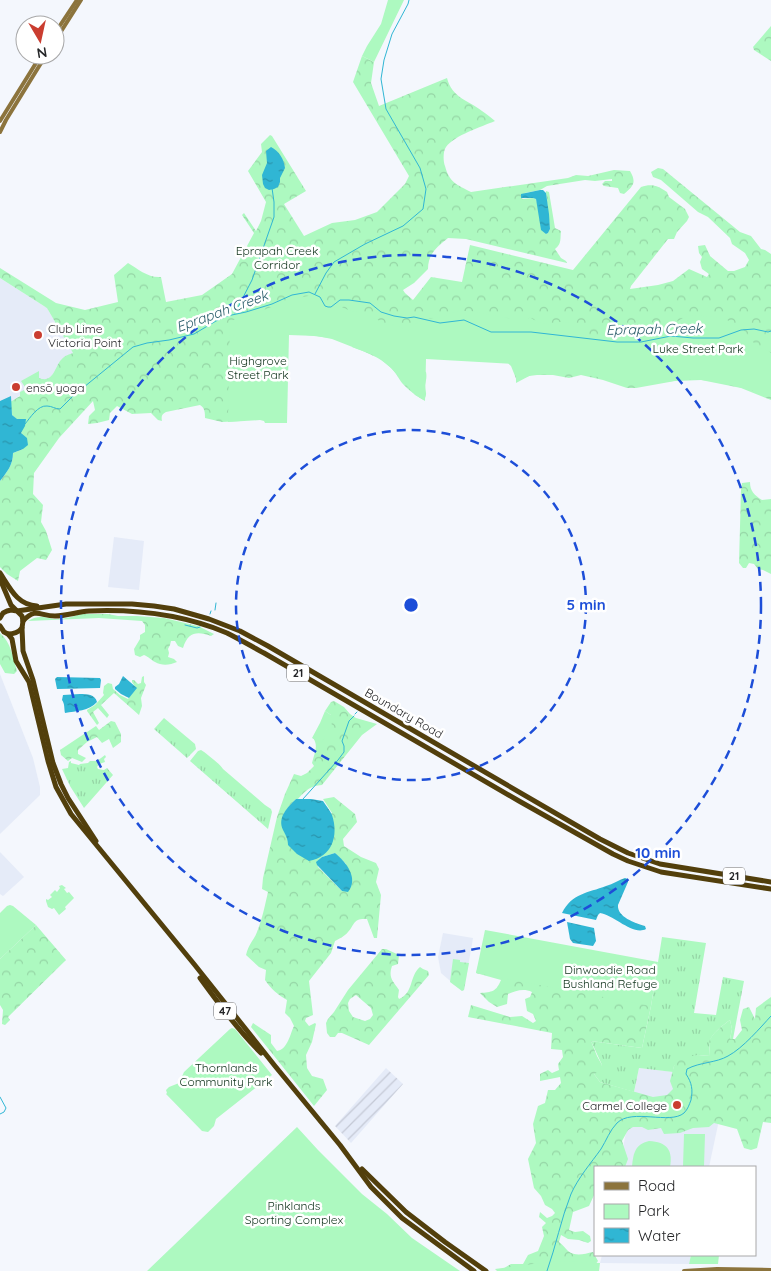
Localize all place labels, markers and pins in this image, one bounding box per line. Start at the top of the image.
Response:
place label: Club Lime Victoria Point [48,321,122,350]
marker: Club Lime Victoria Point [32,329,44,341]
place label: ensō yoga [26,380,85,395]
marker: ensō yoga [10,381,22,393]
centre of rings [402,596,420,614]
place label: Carmel College [582,1098,667,1113]
marker: Carmel College [671,1099,683,1111]

